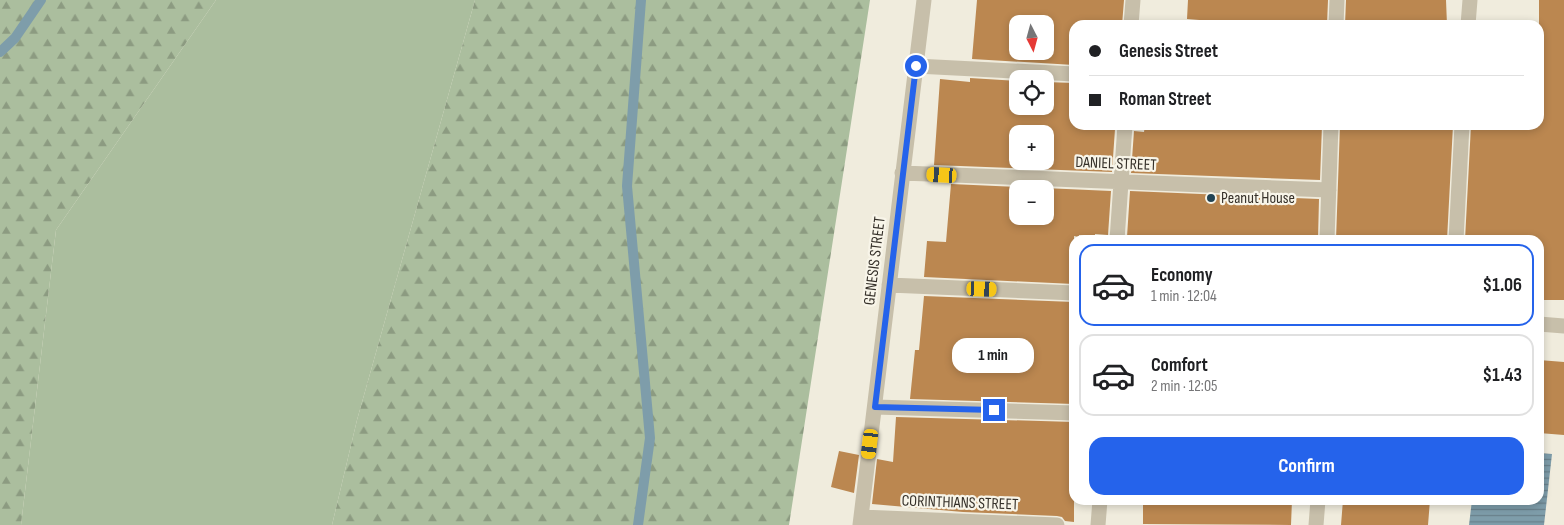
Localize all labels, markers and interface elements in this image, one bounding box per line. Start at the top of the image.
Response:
north arrow [1009,15,1054,60]
map controls [1009,15,1054,225]
text: Genesis Street [1119,40,1218,63]
route start [905,55,927,77]
button: locate [1009,70,1054,115]
text: Roman Street [1119,88,1211,111]
button: + [1009,125,1054,170]
street label: DANIEL STREET [1075,153,1157,175]
car [926,167,957,183]
button: − [1009,180,1054,225]
place label: Peanut House [1221,189,1295,208]
marker: Peanut House [1205,192,1217,204]
street label: GENESIS STREET [860,215,890,306]
icon: car [1091,263,1136,308]
text: Economy [1151,264,1213,287]
text: $1.06 [1482,274,1522,297]
car [966,281,997,297]
text: 1 min · 12:04 [1151,287,1217,306]
callout: 1 min [953,338,1035,372]
text: 1 min [978,346,1008,365]
icon: car [1091,353,1136,398]
text: Comfort [1151,354,1208,377]
text: $1.43 [1483,364,1522,387]
text: 2 min · 12:05 [1151,377,1217,396]
route end [983,399,1005,421]
car [860,428,879,460]
button: Confirm [1089,437,1524,495]
street label: CORINTHIANS STREET [901,491,1019,515]

